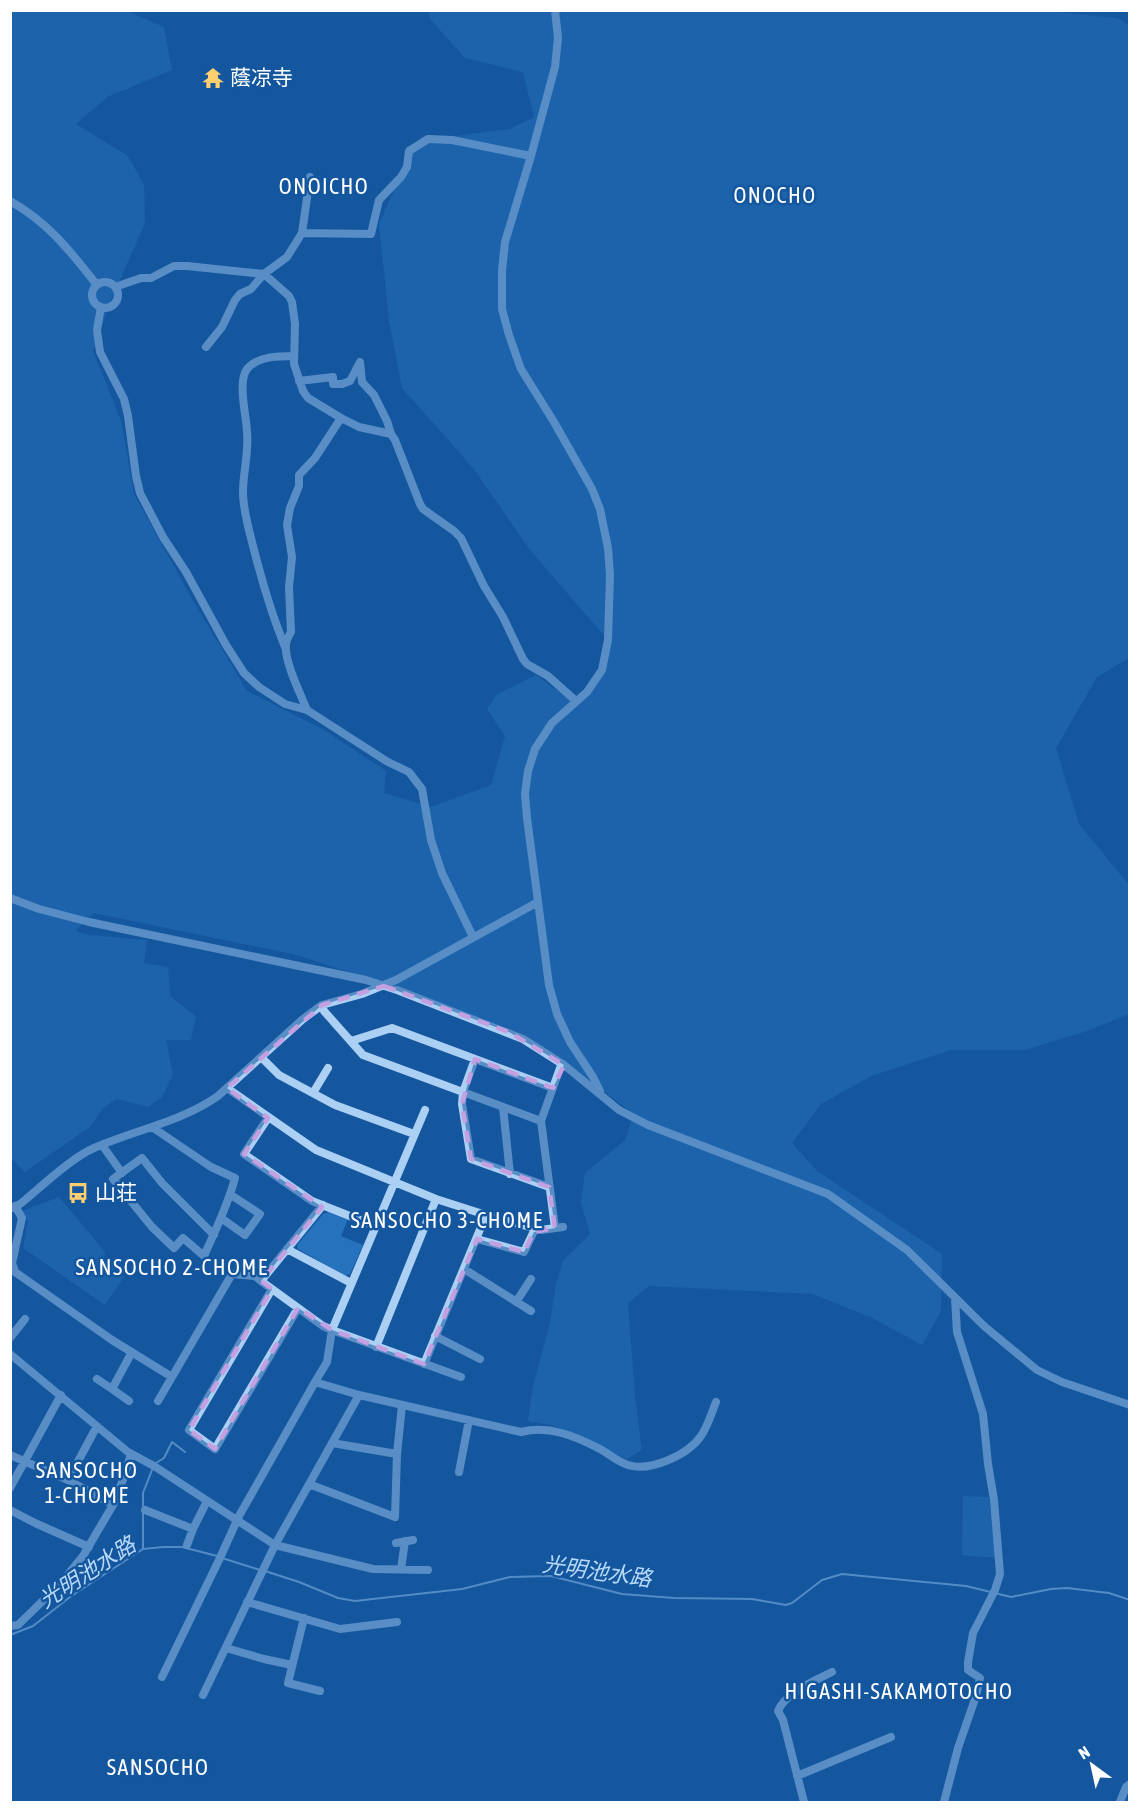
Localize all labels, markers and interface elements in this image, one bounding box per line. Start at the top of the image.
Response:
place label: 蔭凉寺 [230,65,293,89]
temple icon: 蔭凉寺 [201,66,225,90]
district label: ONOICHO [279,173,369,199]
district label: ONOCHO [733,182,817,208]
place label: 山荘 [95,1180,137,1204]
bus stop icon: 山荘 [66,1181,90,1205]
district label: SANSOCHO 3-CHOME [350,1207,544,1233]
district label: SANSOCHO 2-CHOME [75,1254,269,1280]
district label: SANSOCHO 1-CHOME [36,1457,138,1508]
water label: 光明池水路 [34,1530,142,1613]
water label: 光明池水路 [541,1550,655,1592]
district label: HIGASHI-SAKAMOTOCHO [785,1678,1013,1704]
north arrow [1062,1735,1122,1795]
text: N [1075,1742,1093,1763]
district label: SANSOCHO [107,1754,209,1780]

